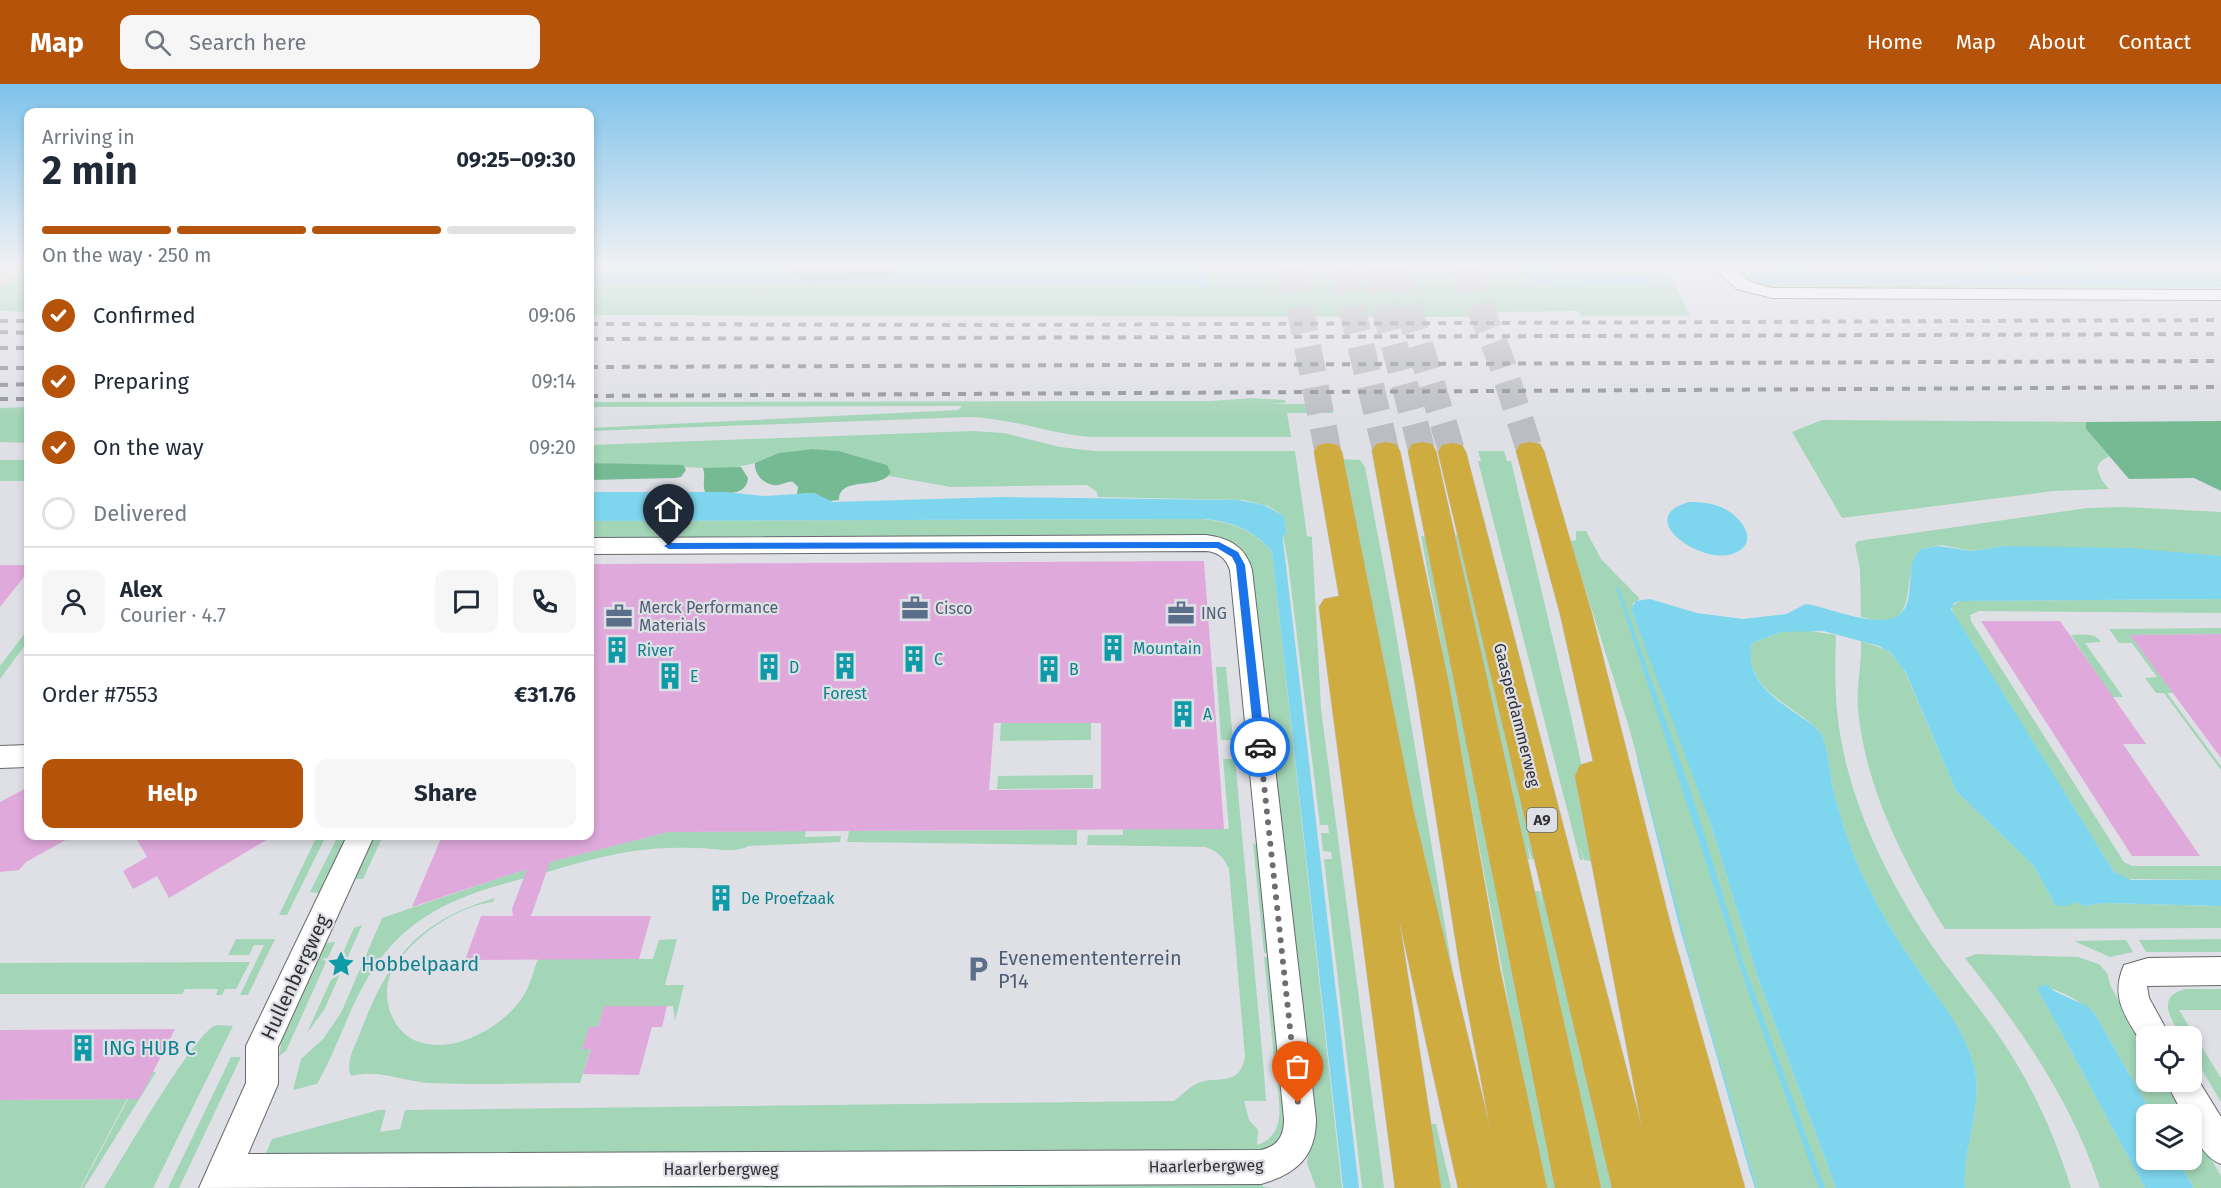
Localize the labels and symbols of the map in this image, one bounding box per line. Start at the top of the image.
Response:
pin [643,484,694,546]
office icon: Cisco [900,593,930,623]
place label: Merck Performance Materials [639,598,778,635]
office icon: ING [1166,598,1196,628]
place label: Cisco [935,599,973,618]
office icon: Merck Performance Materials [604,601,634,631]
place label: ING [1201,604,1227,623]
building icon: Mountain [1098,633,1128,663]
building icon: River [602,635,632,665]
place label: Mountain [1133,639,1202,658]
place label: River [637,641,675,660]
street label: Gaasperdammerweg [1490,641,1544,790]
building icon: C [899,644,929,674]
place label: C [934,650,943,669]
building icon: Forest [830,651,860,681]
building icon: D [754,652,784,682]
building icon: B [1034,654,1064,684]
place label: D [789,658,799,677]
place label: B [1069,660,1079,679]
building icon: E [655,661,685,691]
place label: E [690,667,699,686]
place label: Forest [823,684,867,703]
building icon: A [1168,699,1198,729]
place label: A [1203,705,1213,724]
courier [1230,717,1290,777]
road number: A9 [1527,808,1557,832]
building icon: De Proefzaak [706,883,736,913]
place label: De Proefzaak [741,889,835,908]
street label: Hullenbergweg [255,910,335,1044]
place label: Evenemententerrein P14 [998,946,1182,993]
place icon: Hobbelpaard [326,949,356,979]
place label: Hobbelpaard [361,952,479,976]
parking icon: Evenemententerrein P14 [963,954,993,984]
building icon: ING HUB C [68,1033,98,1063]
place label: ING HUB C [103,1036,196,1060]
pin [1272,1041,1323,1103]
street label: Haarlerbergweg [1148,1155,1264,1177]
street label: Haarlerbergweg [664,1160,779,1179]

